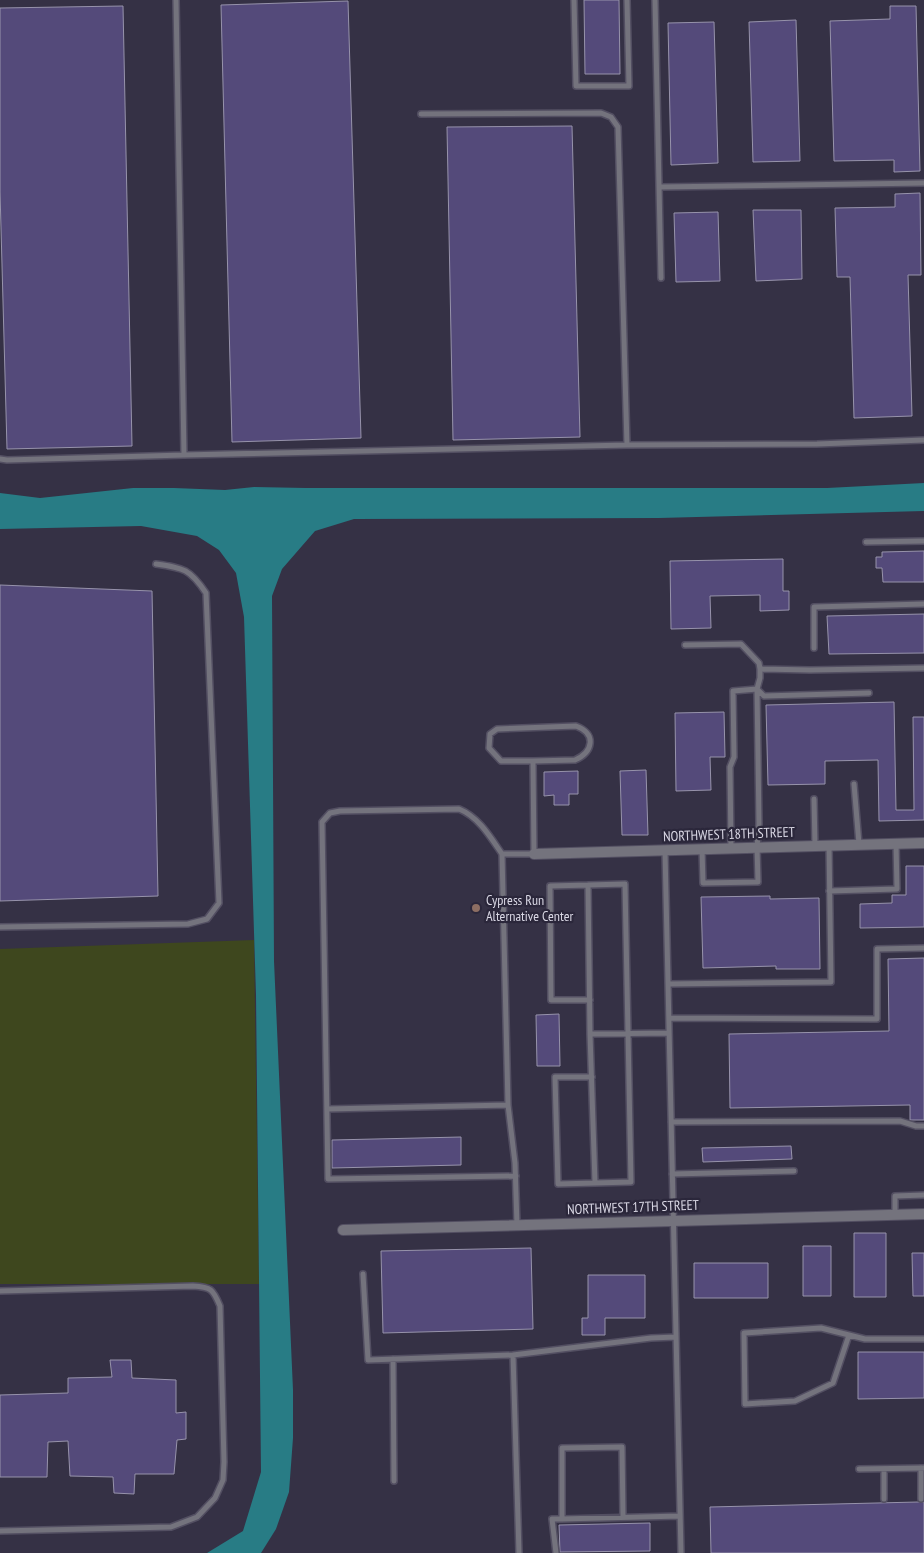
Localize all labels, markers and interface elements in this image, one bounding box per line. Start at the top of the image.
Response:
street label: NORTHWEST 18TH STREET [663,823,796,845]
place label: Cypress Run Alternative Center [486,891,574,925]
marker: Cypress Run Alternative Center [470,902,482,914]
street label: NORTHWEST 17TH STREET [567,1196,700,1218]

